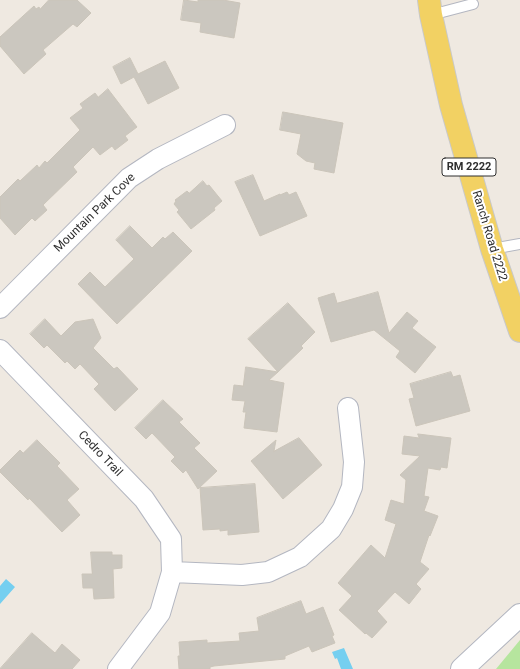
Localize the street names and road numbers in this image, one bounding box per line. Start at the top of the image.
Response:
road number: RM 2222 [442,158,496,176]
street label: Mountain Park Cove [51,171,139,255]
street label: Ranch Road 2222 [468,189,510,283]
street label: Cedro Trail [75,428,125,480]

